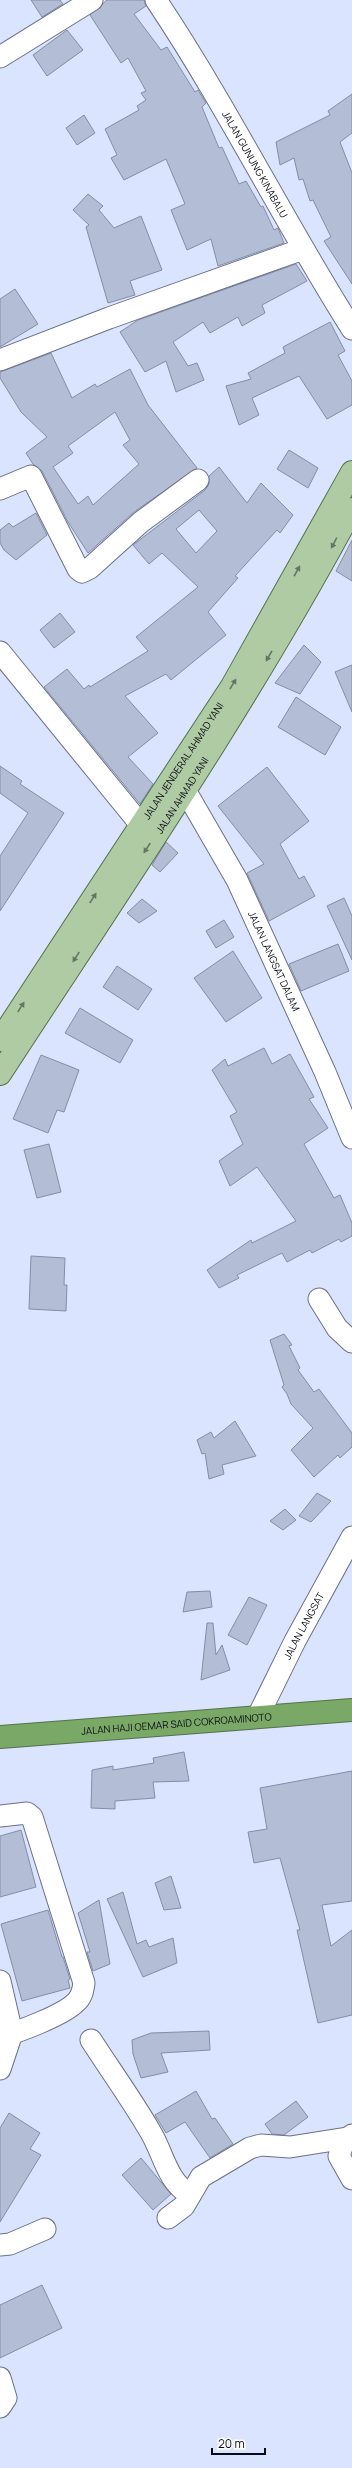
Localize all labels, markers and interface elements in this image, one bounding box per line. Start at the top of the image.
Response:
street label: JALAN GUNUNG KINABALU [219,108,291,220]
one-way arrow [330,537,337,549]
one-way arrow [293,565,300,577]
one-way arrow [266,650,273,662]
one-way arrow [229,679,237,689]
street label: JALAN JENDERAL AHMAD YANI [140,699,227,822]
street label: JALAN AHMAD YANI [152,754,212,836]
one-way arrow [143,843,151,854]
one-way arrow [89,893,97,903]
street label: JALAN LANGSAT DALAM [245,909,303,1013]
one-way arrow [72,952,80,963]
one-way arrow [18,1001,25,1013]
street label: JALAN LANGSAT [280,1590,327,1662]
street label: JALAN HAJI OEMAR SAID COKROAMINOTO [81,1709,272,1738]
scale bar [212,2430,265,2456]
text: 20 m [218,2435,245,2452]

